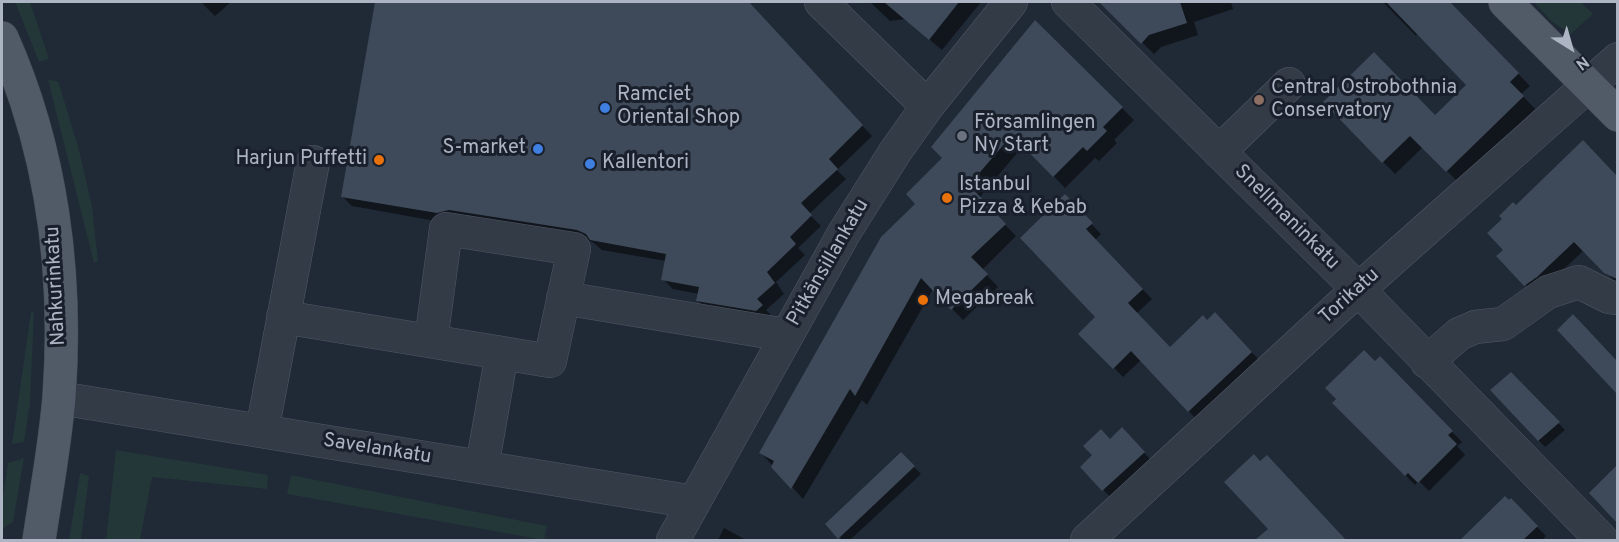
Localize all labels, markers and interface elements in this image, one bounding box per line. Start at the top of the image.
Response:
north arrow [1541,18,1601,78]
text: N [1571,51,1592,74]
place label: Central Ostrobothnia Conservatory [1271,77,1457,124]
place label: Ramciet Oriental Shop [617,84,740,131]
marker: Central Ostrobothnia Conservatory [1252,93,1266,107]
marker: Ramciet Oriental Shop [598,101,612,115]
place label: Församlingen Ny Start [974,112,1096,159]
marker: Församlingen Ny Start [955,129,969,143]
place label: S-market [442,137,526,161]
marker: S-market [531,142,545,156]
place label: Harjun Puffetti [236,148,367,172]
place label: Kallentori [602,152,689,176]
marker: Harjun Puffetti [372,153,386,167]
marker: Kallentori [583,157,597,171]
street label: Snellmaninkatu [1228,160,1344,276]
place label: Istanbul Pizza & Kebab [959,174,1087,221]
marker: Istanbul Pizza & Kebab [940,191,954,205]
street label: Pitkänsillankatu [783,195,875,331]
street label: Nahkurinkatu [42,226,72,346]
street label: Torikatu [1315,264,1385,330]
place label: Megabreak [935,288,1034,312]
marker: Megabreak [916,293,930,307]
street label: Savelankatu [321,430,433,470]

